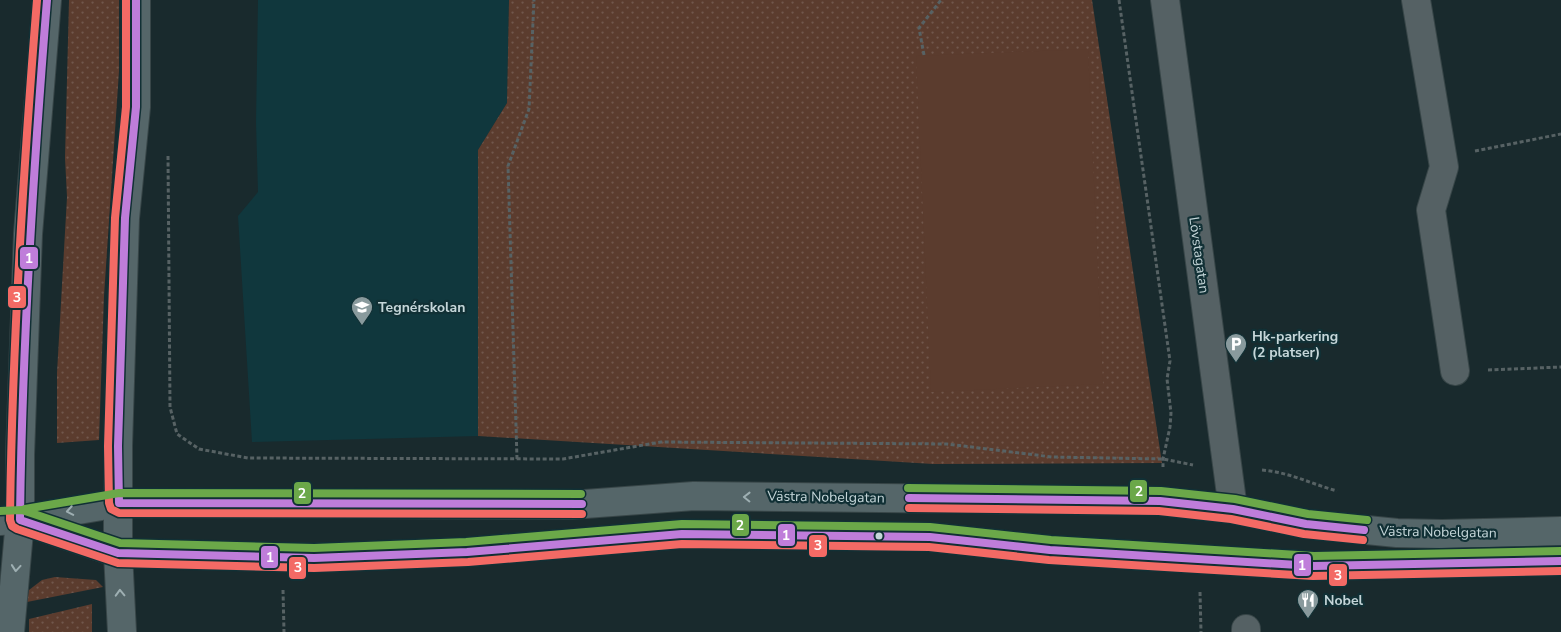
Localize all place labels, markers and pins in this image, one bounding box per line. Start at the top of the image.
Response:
school or university icon: Tegnérskolan [350,295,374,326]
place label: Tegnérskolan [378,298,465,317]
place label: Hk-parkering (2 platser) [1252,327,1338,362]
parking icon: Hk-parkering (2 platser) [1224,332,1248,363]
unlabelled marker [874,531,884,541]
restaurant icon: Nobel [1296,588,1320,619]
place label: Nobel [1324,591,1364,610]

